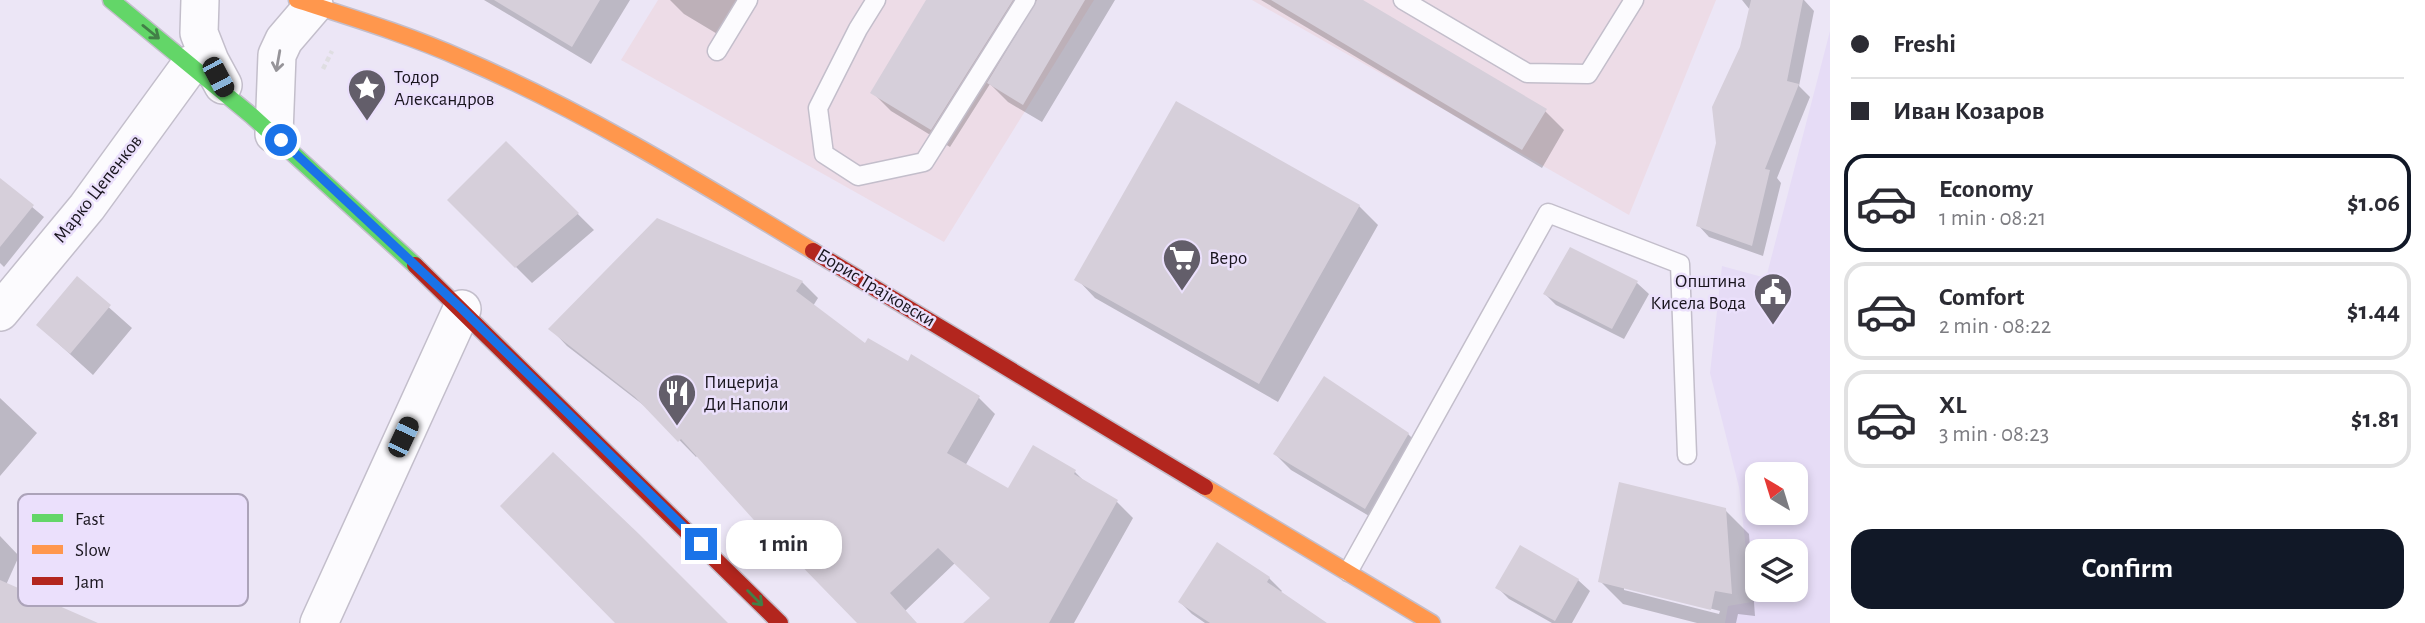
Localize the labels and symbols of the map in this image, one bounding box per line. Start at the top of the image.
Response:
one-way arrow [142,24,160,39]
one-way arrow [270,49,284,72]
car [199,54,238,100]
place icon: Тодор Александров [346,67,388,122]
place label: Тодор Александров [394,68,495,109]
route start [265,124,297,156]
street label: Марко Цепенков [50,131,146,246]
supermarket icon: Веро [1161,237,1203,292]
street label: Борис Трајковски [814,245,938,331]
place label: Веро [1209,249,1247,268]
public building icon: Општина Кисела Вода [1752,271,1794,326]
place label: Општина Кисела Вода [1650,272,1746,313]
restaurant icon: Пицерија Ди Наполи [656,372,698,427]
place label: Пицерија Ди Наполи [704,373,789,414]
car [385,414,422,460]
north arrow [1745,462,1808,525]
legend [18,494,248,606]
text: Fast [75,510,105,529]
callout: 1 min [726,520,841,568]
route end [685,528,717,560]
text: Slow [75,541,111,560]
text: Jam [75,573,104,592]
one-way arrow [746,589,763,606]

